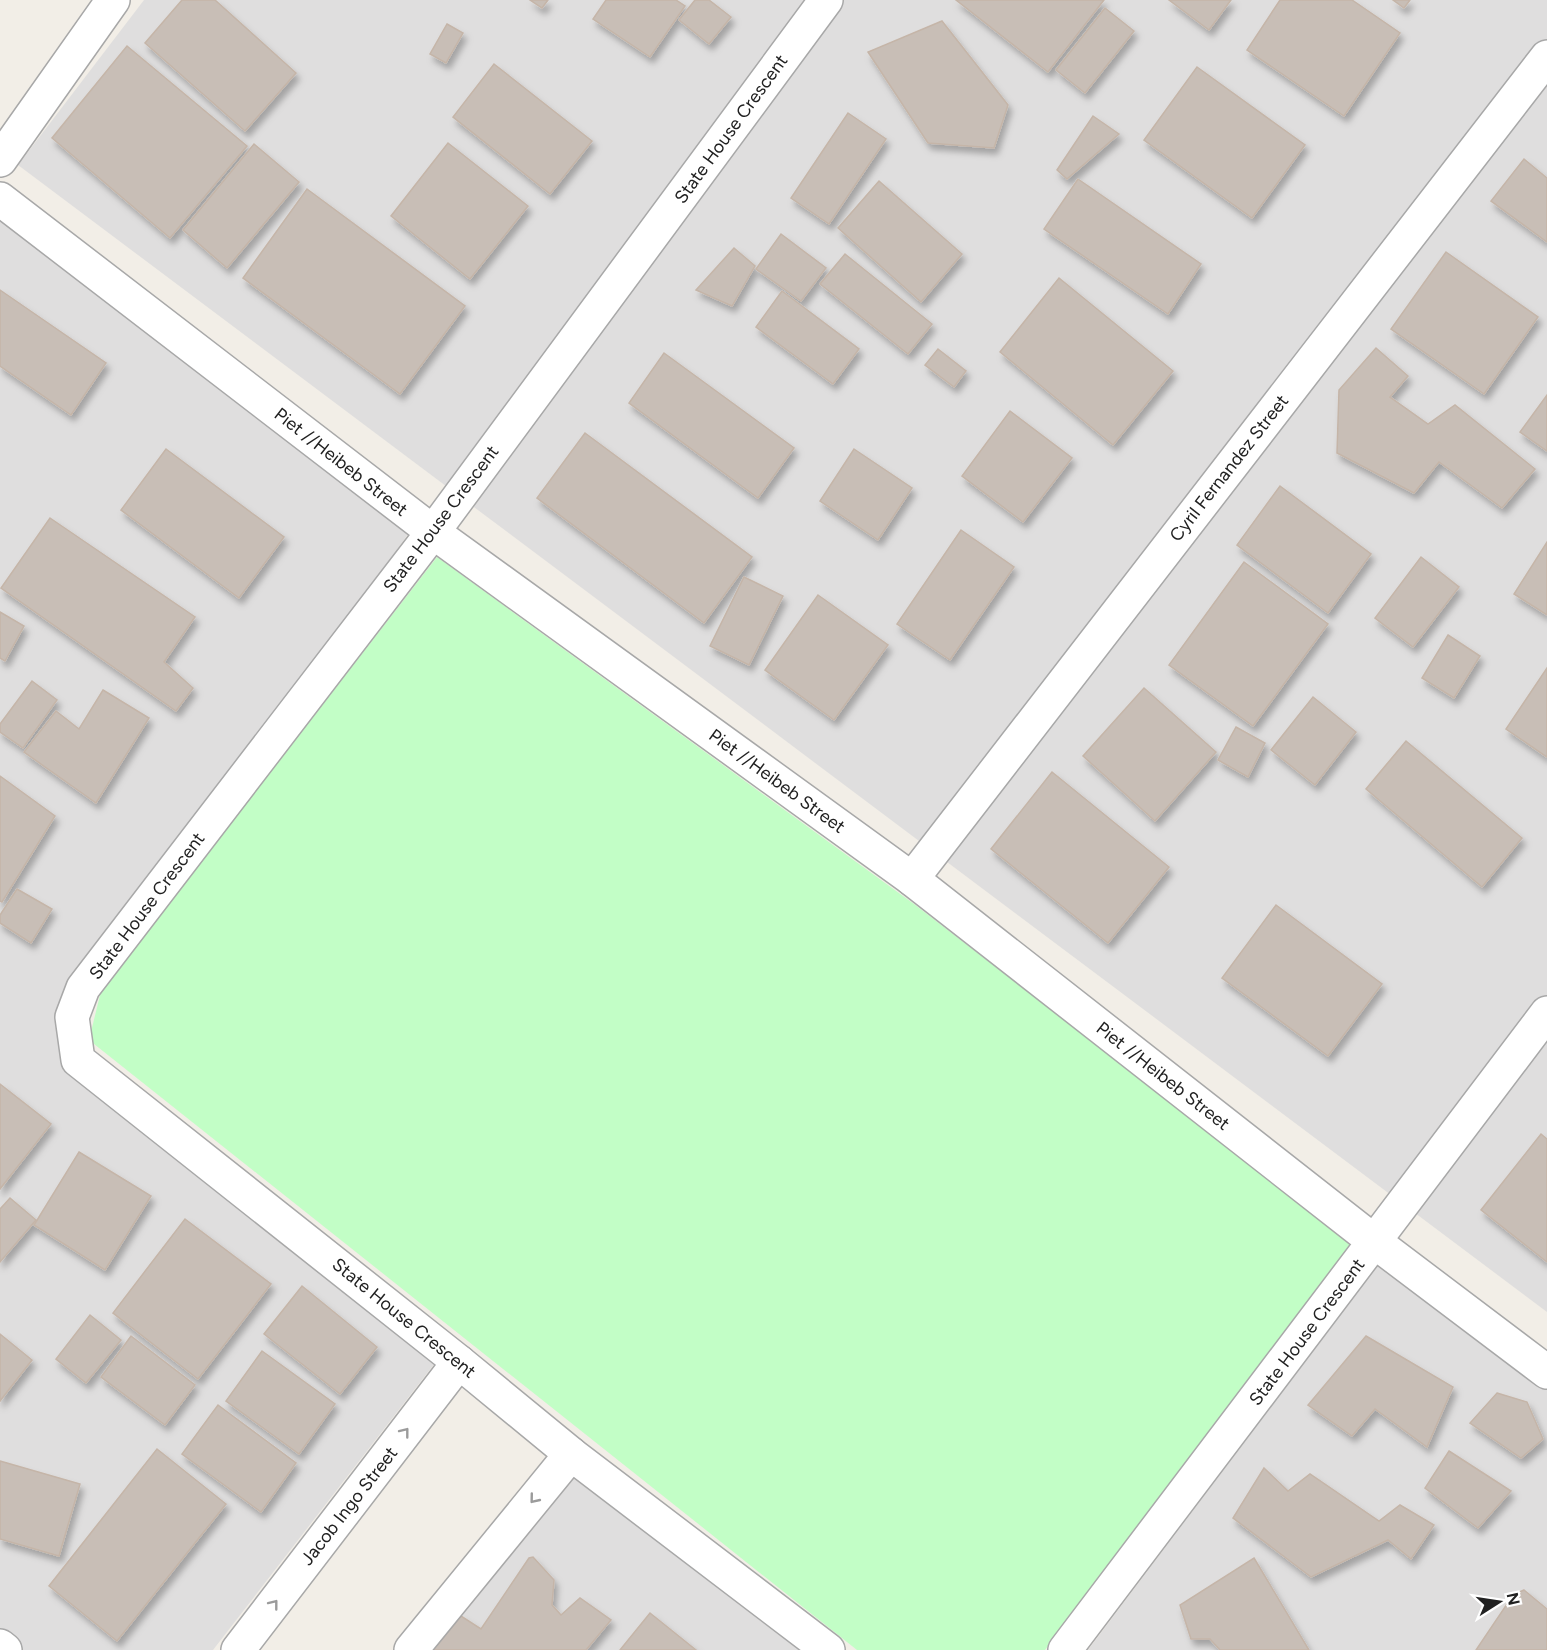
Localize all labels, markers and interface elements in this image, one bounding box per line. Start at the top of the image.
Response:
street label: State House Crescent [670,50,792,208]
street label: Cyril Fernandez Street [1165,390,1293,546]
street label: Piet //Heibeb Street [270,403,412,521]
street label: State House Crescent [379,441,504,597]
street label: Piet //Heibeb Street [705,724,850,838]
street label: State House Crescent [85,828,210,984]
street label: Piet //Heibeb Street [1092,1017,1234,1135]
street label: State House Crescent [328,1253,480,1383]
street label: State House Crescent [1245,1254,1370,1410]
one-way arrow [398,1428,409,1439]
street label: Jacob Ingo Street [296,1442,402,1570]
one-way arrow [530,1493,541,1504]
north arrow [1469,1572,1529,1632]
text: N [1503,1591,1524,1607]
one-way arrow [266,1599,277,1610]

